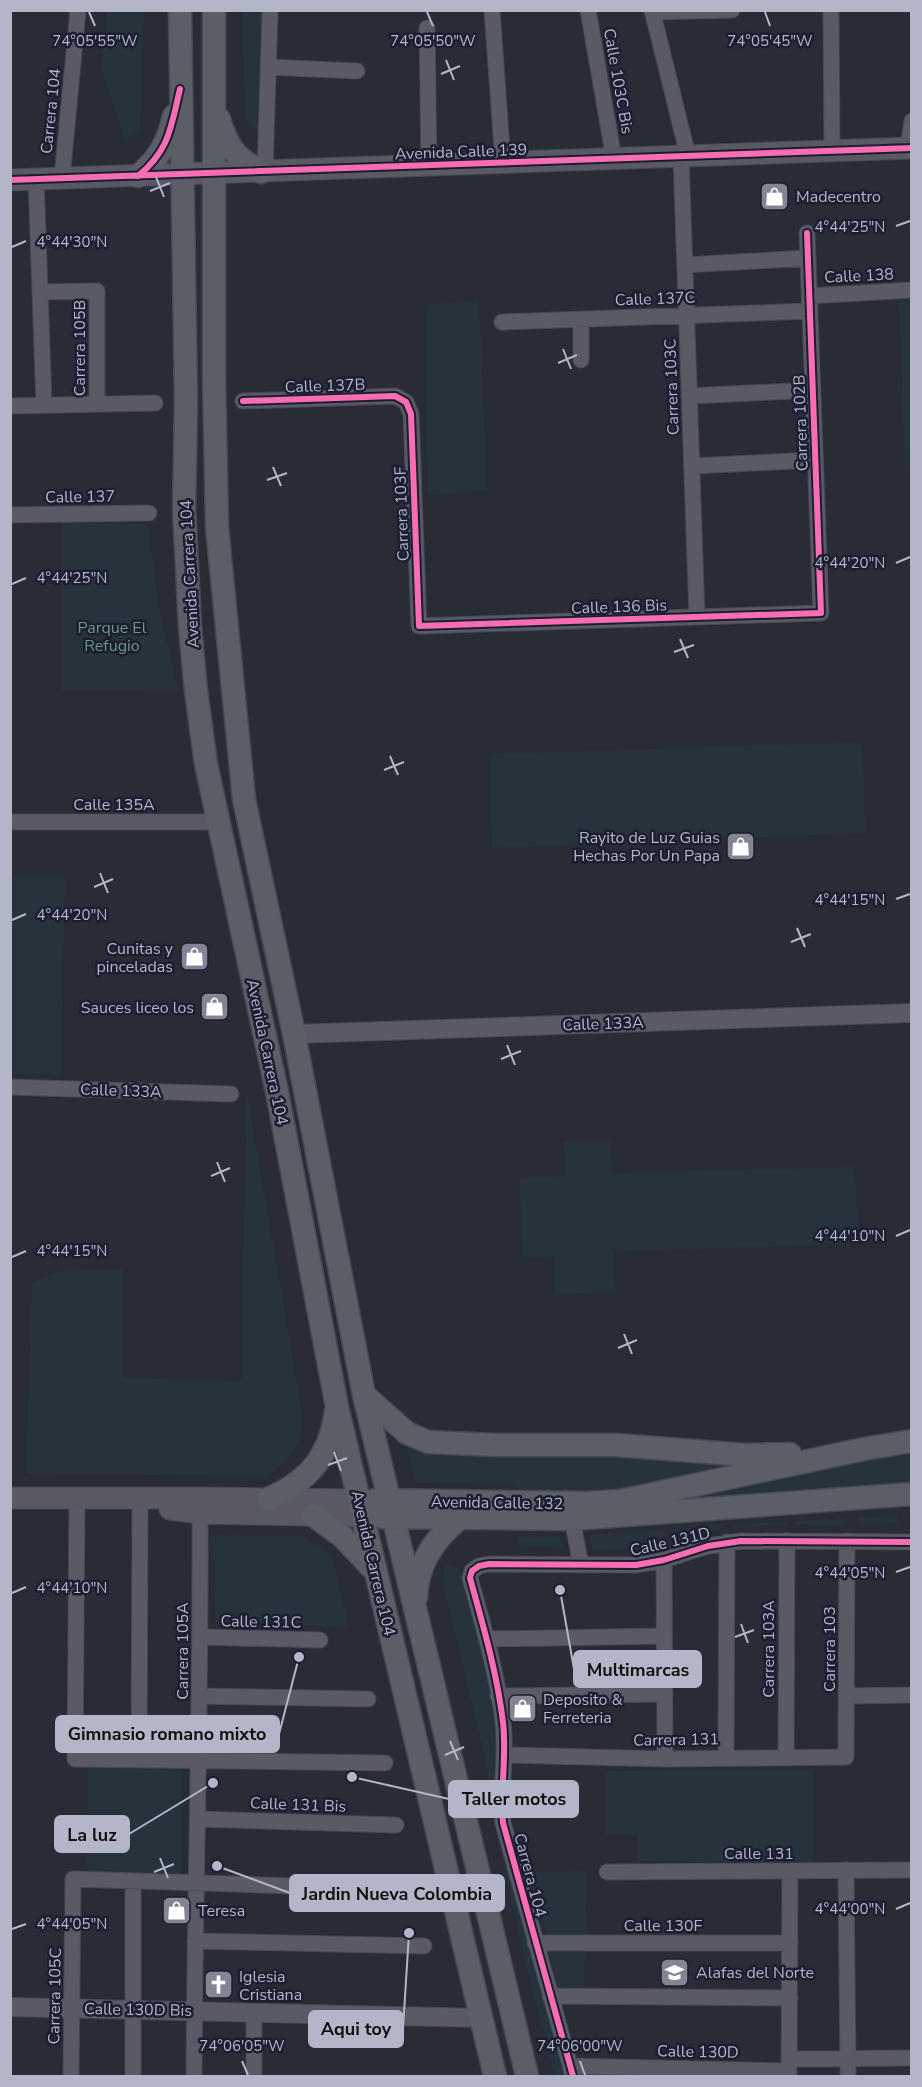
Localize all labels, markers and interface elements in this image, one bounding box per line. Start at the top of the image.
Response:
street label: Calle 103C Bis [598,27,638,136]
text: 74°05'55"W [52,31,138,51]
text: 74°05'50"W [390,31,476,51]
text: 74°05'45"W [727,31,813,51]
street label: Carrera 104 [36,67,66,155]
street label: Avenida Calle 139 [394,139,528,165]
shop icon: Madecentro [759,180,791,212]
place label: Madecentro [796,186,881,208]
text: 4°44'25"N [815,217,885,237]
text: 4°44'30"N [37,232,107,252]
street label: Calle 138 [824,263,894,289]
street label: Calle 137C [614,287,696,311]
street label: Carrera 105B [69,300,91,396]
street label: Carrera 103C [659,338,685,436]
street label: Calle 137B [284,374,366,398]
street label: Carrera 102B [788,374,814,472]
street label: Carrera 103F [389,466,415,562]
street label: Calle 137 [45,485,115,509]
street label: Avenida Carrera 104 [175,499,205,649]
text: 4°44'20"N [815,553,885,573]
text: 4°44'25"N [37,568,107,588]
street label: Calle 136 Bis [571,594,667,620]
park label: Parque El Refugio [78,617,147,657]
street label: Calle 135A [73,794,155,816]
place label: Rayito de Luz Guias Hechas Por Un Papa [573,827,720,867]
shop icon: Rayito de Luz Guias Hechas Por Un Papa [725,830,757,862]
text: 4°44'15"N [815,890,885,910]
text: 4°44'20"N [37,905,107,925]
place label: Cunitas y pinceladas [96,938,174,978]
shop icon: Cunitas y pinceladas [178,941,210,973]
street label: Avenida Carrera 104 [241,977,293,1128]
shop icon: Sauces liceo los [199,991,231,1023]
place label: Sauces liceo los [81,997,194,1019]
street label: Calle 133A [562,1012,644,1036]
street label: Calle 133A [80,1079,162,1103]
text: 4°44'10"N [815,1226,885,1246]
text: 4°44'15"N [37,1241,107,1261]
street label: Avenida Carrera 104 [346,1488,401,1638]
street label: Avenida Calle 132 [431,1491,563,1515]
street label: Calle 131D [628,1522,712,1562]
text: 4°44'05"N [815,1563,885,1583]
text: 4°44'10"N [37,1578,107,1598]
street label: Carrera 103A [758,1600,780,1698]
street label: Carrera 105A [172,1602,194,1700]
street label: Carrera 103 [819,1606,841,1692]
street label: Calle 131C [221,1610,302,1634]
callout: Multimarcas [574,1651,701,1687]
text: Multimarcas [587,1658,690,1682]
place label: Deposito & Ferreteria [543,1689,623,1729]
shop icon: Deposito & Ferreteria [506,1692,538,1724]
callout: Gimnasio romano mixto [56,1716,279,1752]
text: Gimnasio romano mixto [68,1722,266,1746]
street label: Carrera 131 [633,1728,719,1752]
callout: Taller motos [449,1781,578,1817]
text: Taller motos [462,1787,567,1811]
street label: Calle 131 Bis [250,1792,346,1818]
callout: La luz [55,1816,129,1852]
text: La luz [67,1823,117,1847]
street label: Carrera 104 [508,1831,552,1920]
street label: Calle 131 [724,1843,794,1865]
callout: Jardin Nueva Colombia [290,1875,504,1911]
text: Jardin Nueva Colombia [301,1882,492,1906]
shop icon: Teresa [161,1894,193,1926]
text: 4°44'00"N [815,1899,885,1919]
place label: Teresa [198,1900,245,1922]
text: 4°44'05"N [37,1914,107,1934]
street label: Calle 130F [624,1915,703,1937]
street label: Carrera 105C [43,1947,67,2045]
school or university icon: Alafas del Norte [659,1956,691,1988]
place label: Alafas del Norte [696,1962,814,1984]
place label: Iglesia Cristiana [239,1966,302,2006]
church icon: Iglesia Cristiana [202,1969,234,2001]
street label: Calle 130D Bis [84,1998,192,2022]
callout: Aqui toy [309,2011,403,2047]
text: Aqui toy [321,2017,392,2041]
text: 74°06'05"W [199,2036,285,2056]
text: 74°06'00"W [537,2036,623,2056]
street label: Calle 130D [657,2040,739,2064]

